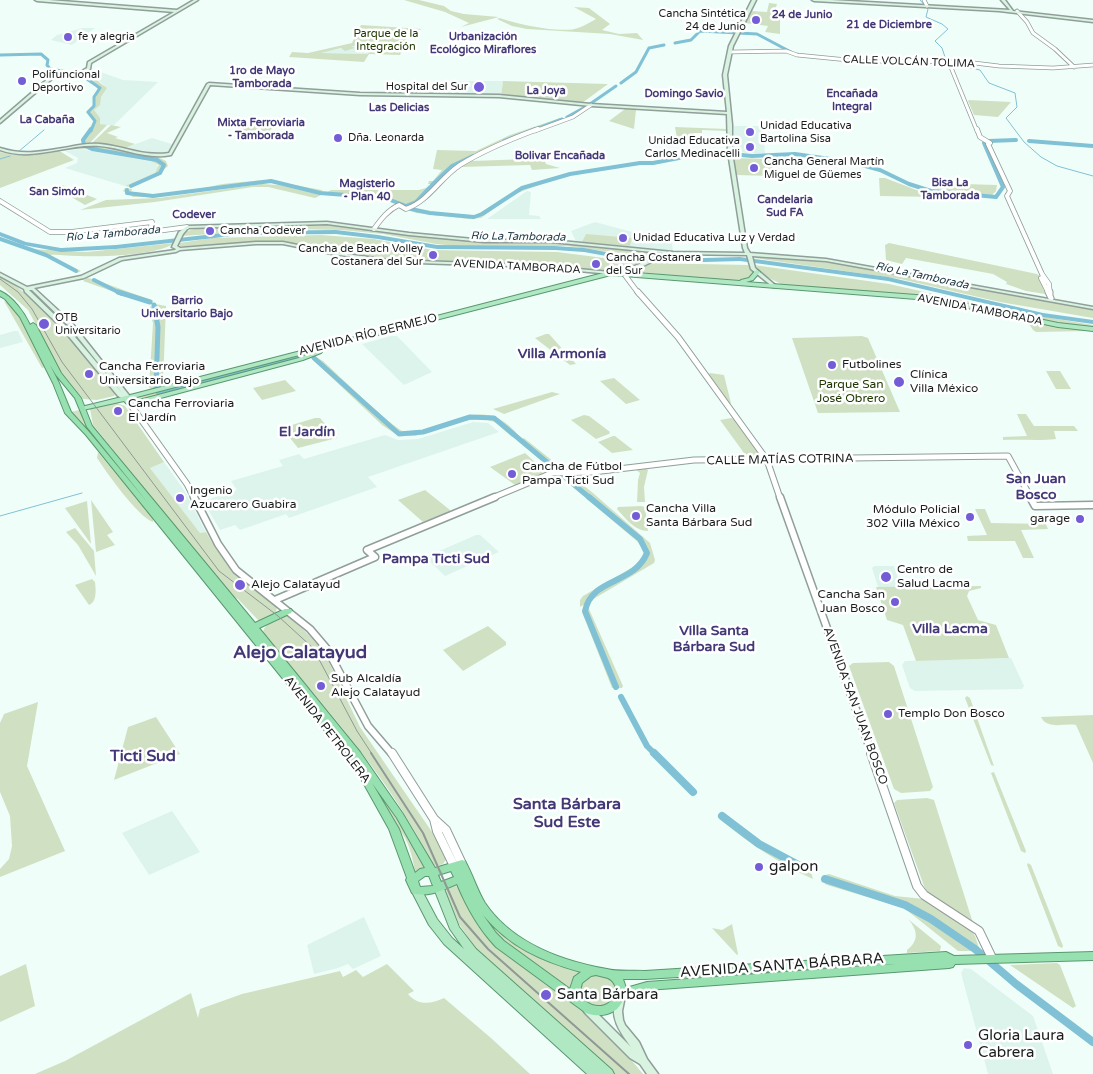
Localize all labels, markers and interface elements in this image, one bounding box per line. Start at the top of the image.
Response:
place label: Cancha Sintética 24 de Junio [659,7,746,33]
district label: 24 de Junio [772,8,832,22]
marker: Cancha Sintética 24 de Junio [750,14,762,26]
district label: 21 de Diciembre [846,18,932,32]
park label: Parque de la Integración [353,27,419,53]
place label: fe y alegria [78,30,135,44]
district label: Urbanización Ecológico Miraflores [430,30,536,56]
marker: fe y alegria [62,31,74,43]
street label: CALLE VOLCÁN TOLIMA [843,53,975,71]
district label: 1ro de Mayo Tamborada [229,64,295,90]
place label: Polifuncional Deportivo [32,68,100,94]
marker: Polifuncional Deportivo [16,75,28,87]
place label: Hospital del Sur [386,80,468,94]
marker: Hospital del Sur [472,80,486,94]
district label: La Joya [526,84,566,98]
district label: Domingo Savio [645,87,723,101]
district label: Encañada Integral [826,87,878,113]
district label: Las Delicias [369,101,429,115]
district label: La Cabaña [19,113,75,127]
district label: Mixta Ferroviaria - Tamborada [217,116,305,142]
place label: Unidad Educativa Bartolina Sisa [760,119,852,145]
marker: Unidad Educativa Bartolina Sisa [744,126,756,138]
place label: Dña. Leonarda [348,131,424,145]
marker: Dña. Leonarda [332,132,344,144]
place label: Unidad Educativa Carlos Medinacelli [645,134,740,160]
marker: Unidad Educativa Carlos Medinacelli [744,141,756,153]
district label: Bolivar Encañada [515,149,605,163]
place label: Cancha General Martín Miguel de Güemes [764,155,884,181]
marker: Cancha General Martín Miguel de Güemes [748,162,760,174]
district label: Bisa La Tamborada [920,176,980,202]
district label: Magisterio - Plan 40 [339,177,395,203]
district label: San Simón [29,185,85,199]
district label: Candelaria Sud FA [757,193,813,219]
district label: Codever [172,208,216,222]
water label: Río La Tamborada [65,223,161,245]
place label: Cancha Codever [220,224,306,238]
marker: Cancha Codever [204,225,216,237]
water label: Río La Tamborada [471,230,565,244]
place label: Unidad Educativa Luz y Verdad [633,231,795,245]
marker: Unidad Educativa Luz y Verdad [617,232,629,244]
place label: Cancha de Beach Volley Costanera del Sur [298,242,423,268]
marker: Cancha de Beach Volley Costanera del Sur [427,249,439,261]
place label: Cancha Costanera del Sur [606,251,701,277]
street label: AVENIDA TAMBORADA [453,257,581,277]
marker: Cancha Costanera del Sur [590,258,602,270]
water label: Río La Tamborada [874,260,970,292]
street label: AVENIDA TAMBORADA [916,291,1044,329]
district label: Barrio Universitario Bajo [141,294,233,320]
place label: OTB Universitario [55,311,121,337]
street label: AVENIDA RÍO BERMEJO [297,311,439,359]
marker: OTB Universitario [37,317,51,331]
district label: Villa Armonía [518,346,606,362]
place label: Futbolines [842,358,901,372]
marker: Futbolines [826,359,838,371]
place label: Cancha Ferroviaria Universitario Bajo [99,360,205,388]
marker: Cancha Ferroviaria Universitario Bajo [83,368,95,380]
place label: Clínica Villa México [910,368,978,396]
marker: Clínica Villa México [892,375,906,389]
park label: Parque San José Obrero [817,378,885,406]
place label: Cancha Ferroviaria El Jardín [128,397,234,425]
marker: Cancha Ferroviaria El Jardín [112,405,124,417]
district label: El Jardín [279,424,335,440]
street label: CALLE MATÍAS COTRINA [706,452,854,468]
place label: Cancha de Fútbol Pampa Ticti Sud [522,460,622,488]
marker: Cancha de Fútbol Pampa Ticti Sud [506,468,518,480]
district label: San Juan Bosco [1006,471,1066,504]
place label: Ingenio Azucarero Guabira [190,484,296,512]
marker: Ingenio Azucarero Guabira [174,492,186,504]
place label: Cancha Villa Santa Bárbara Sud [646,502,752,530]
place label: Módulo Policial 302 Villa México [866,503,960,531]
marker: Cancha Villa Santa Bárbara Sud [630,510,642,522]
marker: Módulo Policial 302 Villa México [964,511,976,523]
place label: garage [1030,512,1070,526]
marker: garage [1074,513,1086,525]
district label: Pampa Ticti Sud [382,551,490,567]
place label: Centro de Salud Lacma [897,563,970,591]
marker: Centro de Salud Lacma [879,570,893,584]
marker: Alejo Calatayud [233,578,247,592]
place label: Alejo Calatayud [251,578,340,592]
place label: Cancha San Juan Bosco [818,588,885,616]
marker: Cancha San Juan Bosco [889,596,901,608]
district label: Villa Lacma [912,621,988,637]
district label: Villa Santa Bárbara Sud [673,623,755,656]
street label: AVENIDA SAN JUAN BOSCO [820,625,890,787]
district label: Alejo Calatayud [233,642,367,664]
place label: Sub Alcaldía Alejo Calatayud [331,672,420,700]
street label: AVENIDA PETROLERA [281,674,373,786]
marker: Sub Alcaldía Alejo Calatayud [315,680,327,692]
place label: Templo Don Bosco [898,707,1005,721]
marker: Templo Don Bosco [882,708,894,720]
district label: Ticti Sud [110,747,176,767]
district label: Santa Bárbara Sud Este [513,795,621,833]
place label: galpon [769,858,818,876]
marker: galpon [753,861,765,873]
street label: AVENIDA SANTA BÁRBARA [679,950,885,982]
place label: Santa Bárbara [557,986,658,1004]
marker: Santa Bárbara [539,988,553,1002]
place label: Gloria Laura Cabrera [978,1027,1064,1062]
marker: Gloria Laura Cabrera [962,1039,974,1051]

